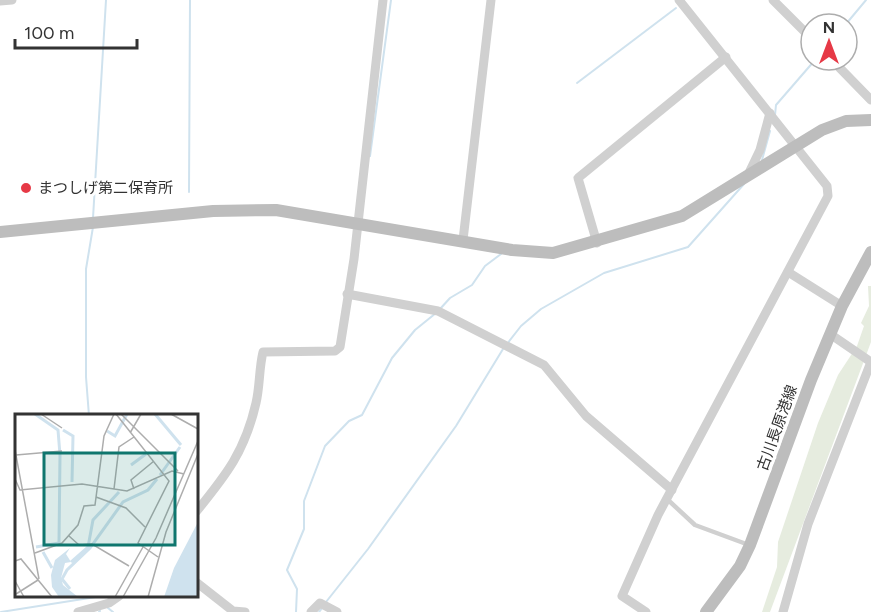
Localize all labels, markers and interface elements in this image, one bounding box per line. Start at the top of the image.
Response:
scale bar [15,12,136,50]
north arrow [799,12,859,72]
text: N [823,18,835,37]
text: 100 m [24,22,74,44]
place label: まつしげ第二保育所 [38,179,173,197]
marker: まつしげ第二保育所 [19,181,33,195]
street label: 古川長原港線 [753,383,801,473]
inset map [15,414,198,597]

